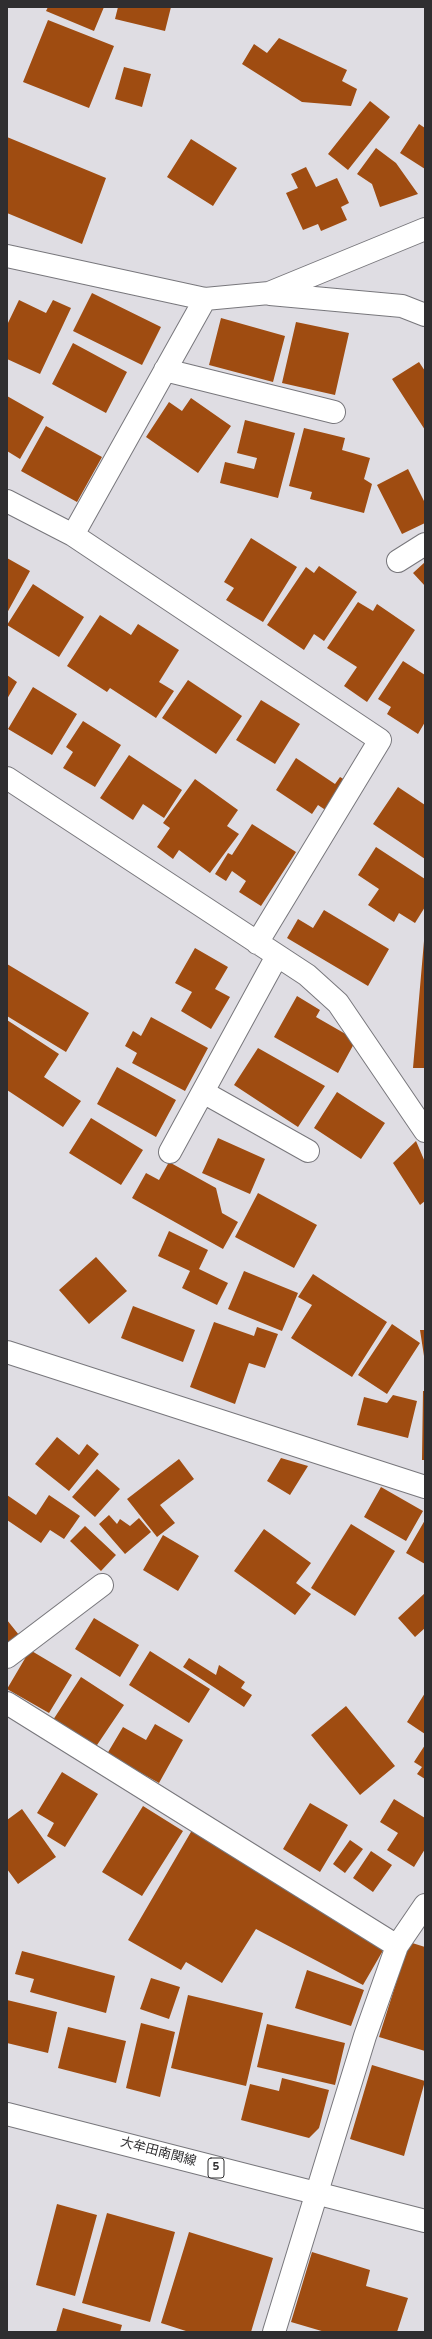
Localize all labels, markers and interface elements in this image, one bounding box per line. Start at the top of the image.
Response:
street label: 大牟田南関線 [118,2135,198,2171]
road number: 5 [208,2158,224,2178]

